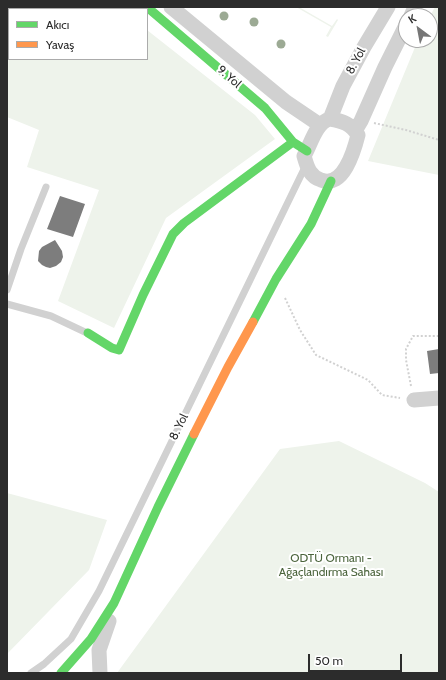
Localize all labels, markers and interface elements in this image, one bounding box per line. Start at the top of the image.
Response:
legend [8,8,148,60]
north arrow [398,8,438,48]
text: K [406,11,419,26]
text: Akıcı [46,17,69,32]
text: Yavaş [46,37,74,52]
street label: 8. Yol [343,45,369,77]
street label: 9. Yol [214,63,244,91]
street label: 8. Yol [166,411,192,443]
park label: ODTÜ Ormanı - Ağaçlandırma Sahası [279,551,383,579]
scale bar [310,646,404,672]
text: 50 m [315,653,343,668]

